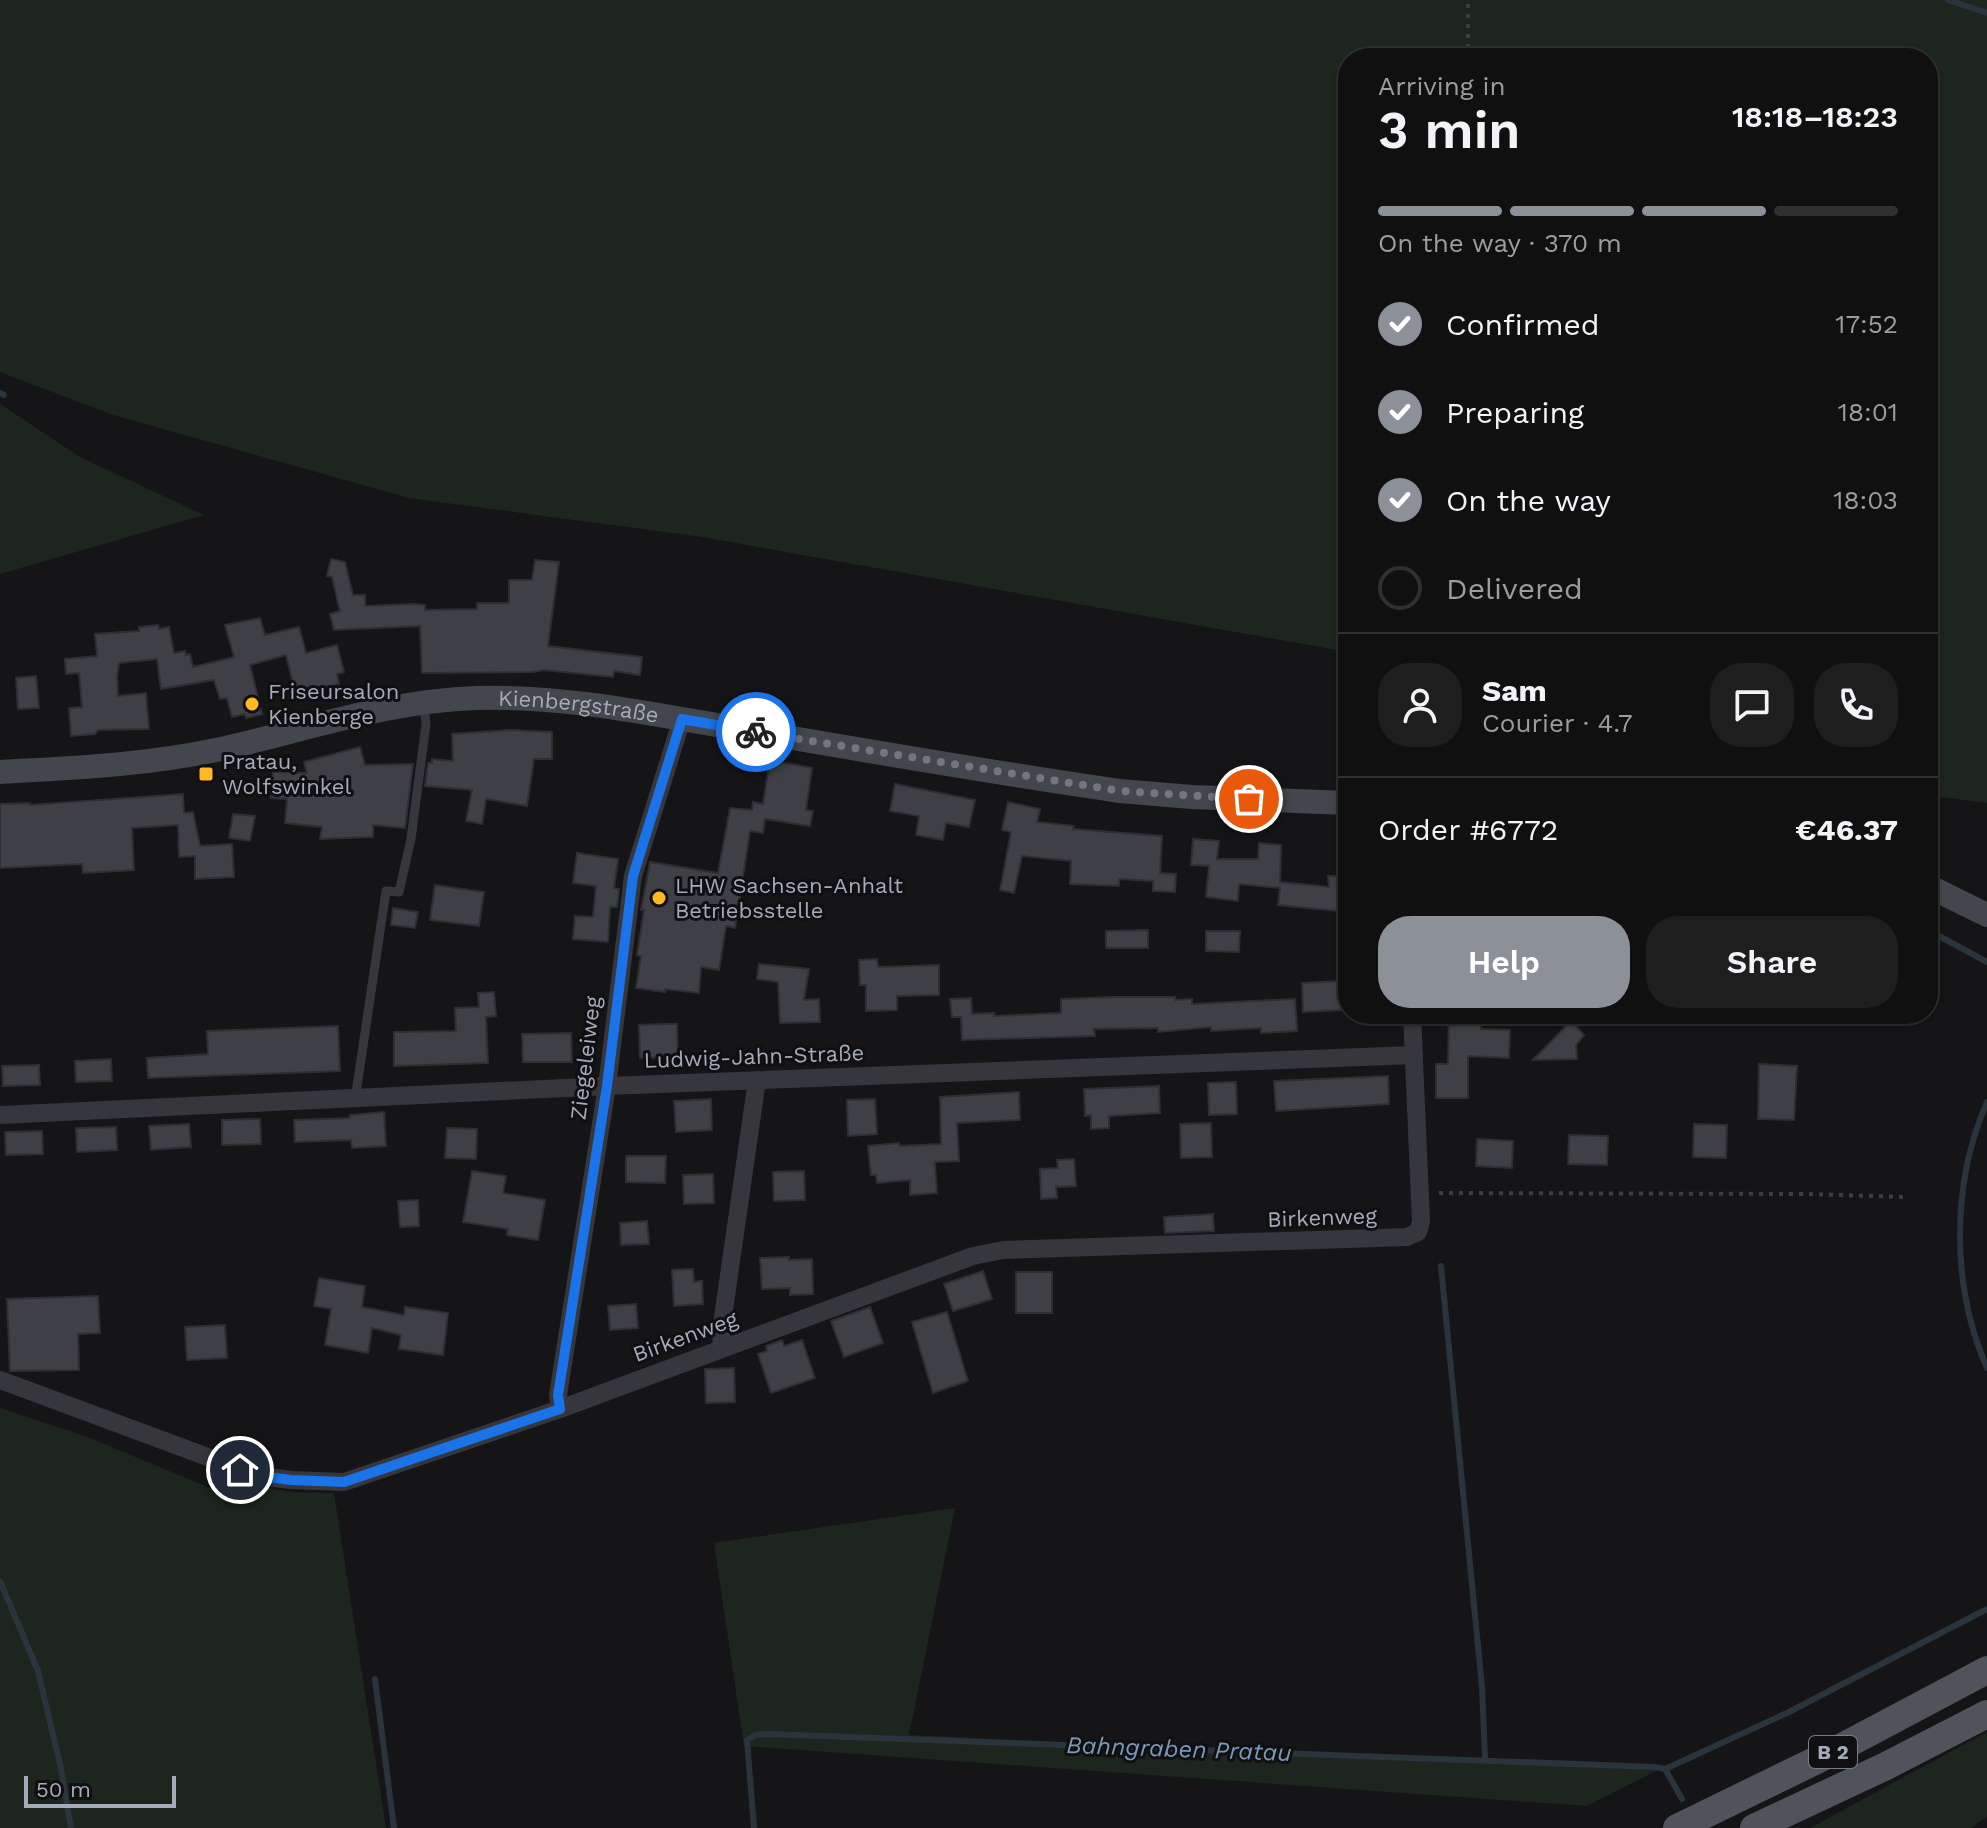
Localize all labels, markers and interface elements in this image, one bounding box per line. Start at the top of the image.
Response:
text: Arriving in [1378,71,1506,101]
text: 18:18–18:23 [1732,99,1898,134]
text: 3 min [1378,100,1521,161]
text: On the way · 370 m [1378,228,1622,258]
icon: check [1378,302,1422,346]
text: Confirmed [1446,307,1600,342]
text: 17:52 [1835,309,1898,339]
icon: check [1378,390,1422,434]
text: Preparing [1446,395,1584,430]
text: 18:01 [1838,397,1898,427]
icon: check [1378,478,1422,522]
text: On the way [1446,483,1611,518]
text: 18:03 [1833,485,1898,515]
text: Delivered [1446,571,1583,606]
button: person [1378,663,1462,747]
button: chat [1710,663,1794,747]
button: phone [1814,663,1898,747]
text: Sam [1482,673,1547,708]
place label: Friseursalon Kienberge [268,679,399,729]
street label: Kienbergstraße [498,686,661,728]
courier [716,692,796,772]
marker: Friseursalon Kienberge [243,695,261,713]
text: Courier · 4.7 [1482,708,1632,738]
icon: bike [734,710,778,754]
place label: Pratau, Wolfswinkel [222,749,352,799]
marker: Pratau, Wolfswinkel [197,765,215,783]
pin [1215,765,1283,833]
icon: bag [1227,777,1271,821]
text: Order #6772 [1378,812,1558,847]
text: €46.37 [1795,812,1898,847]
place label: LHW Sachsen-Anhalt Betriebsstelle [675,873,903,923]
marker: LHW Sachsen-Anhalt Betriebsstelle [650,889,668,907]
button: Help [1378,916,1630,1008]
button: Share [1646,916,1898,1008]
street label: Ziegeleiweg [566,994,606,1121]
street label: Ludwig-Jahn-Straße [643,1040,865,1073]
street label: Birkenweg [1267,1203,1378,1232]
street label: Birkenweg [629,1306,741,1367]
pin [206,1436,274,1504]
icon: home [218,1448,262,1492]
water label: Bahngraben Pratau [1066,1731,1292,1767]
road number: B 2 [1809,1736,1857,1768]
scale bar [24,1772,176,1808]
text: 50 m [36,1777,91,1802]

